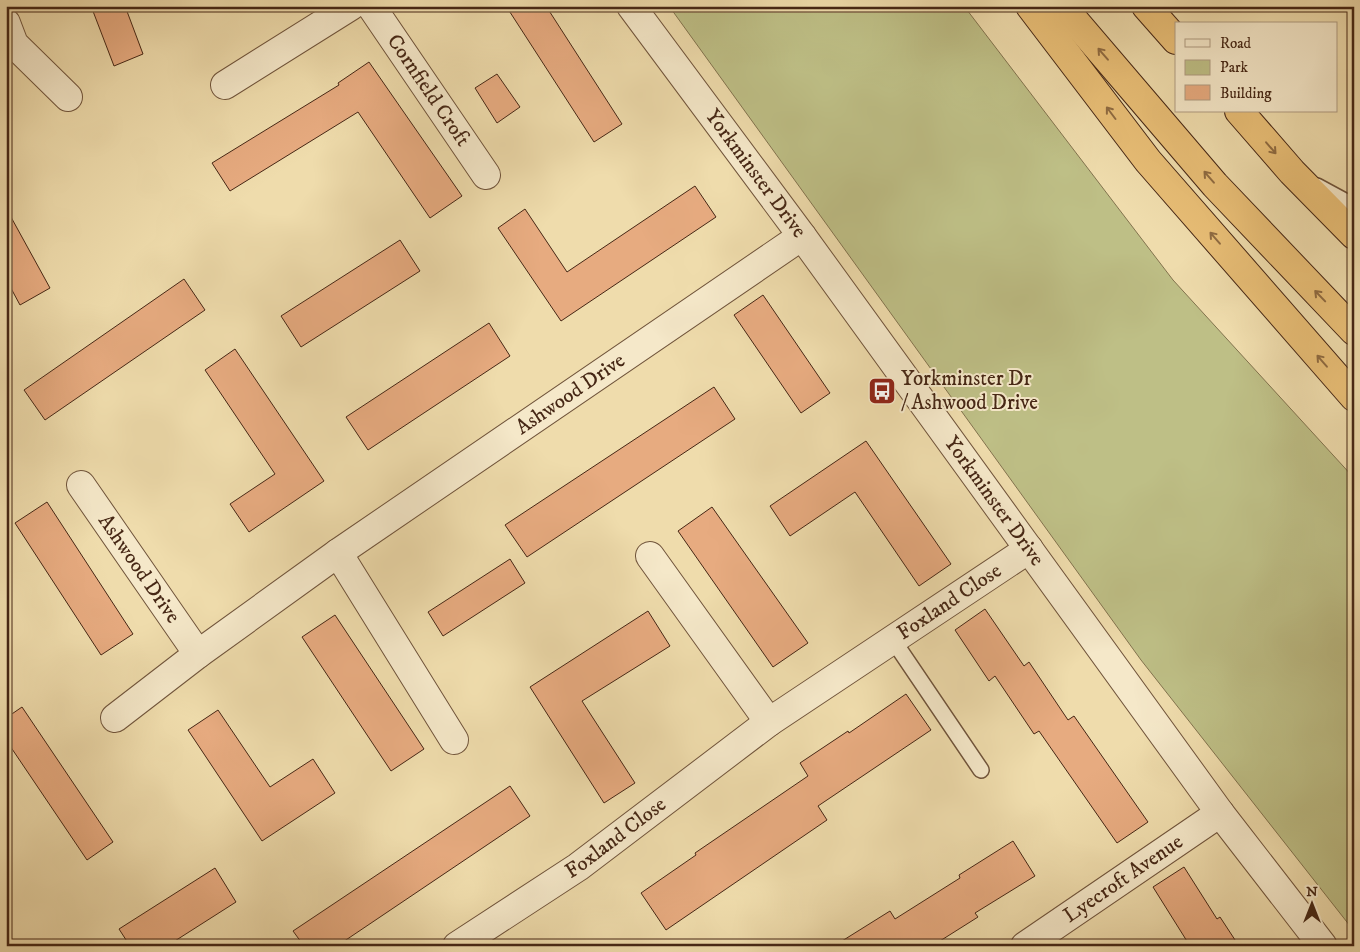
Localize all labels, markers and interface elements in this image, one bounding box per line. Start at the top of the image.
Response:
legend [1175,22,1338,112]
street label: Cornfield Croft [381,29,476,152]
text: Road [1220,34,1252,53]
one-way arrow [1098,48,1109,61]
text: Park [1220,58,1249,77]
text: Building [1220,84,1272,103]
street label: Yorkminster Drive [699,104,812,243]
one-way arrow [1106,107,1117,120]
one-way arrow [1265,141,1277,154]
one-way arrow [1203,171,1214,184]
one-way arrow [1210,232,1221,245]
one-way arrow [1314,289,1326,302]
street label: Ashwood Drive [511,347,630,441]
one-way arrow [1316,354,1327,367]
place label: Yorkminster Dr / Ashwood Drive [901,366,1038,416]
bus stop icon: Yorkminster Dr / Ashwood Drive [867,376,897,406]
street label: Yorkminster Drive [938,431,1050,571]
street label: Ashwood Drive [92,509,186,629]
street label: Foxland Close [892,558,1007,646]
street label: Foxland Close [560,791,672,885]
street label: Lyecroft Avenue [1059,829,1188,929]
north arrow [1288,880,1338,930]
text: N [1306,883,1318,901]

